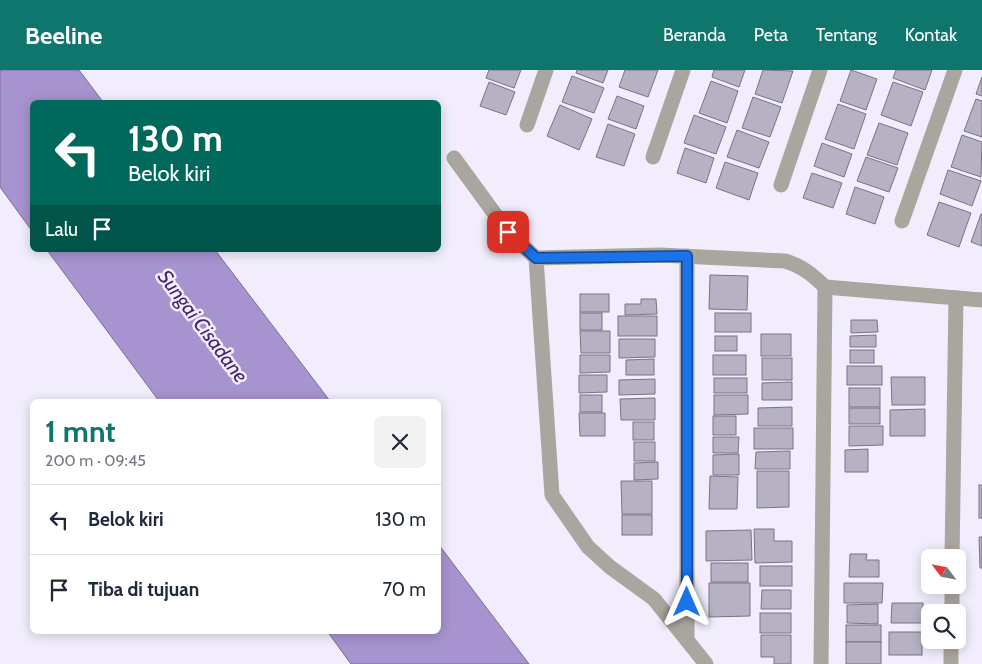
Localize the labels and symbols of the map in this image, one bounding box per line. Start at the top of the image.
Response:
pin [487,211,529,253]
water label: Sungai Cisadane [153,265,253,387]
north arrow [921,549,966,594]
position arrow [660,575,712,627]

